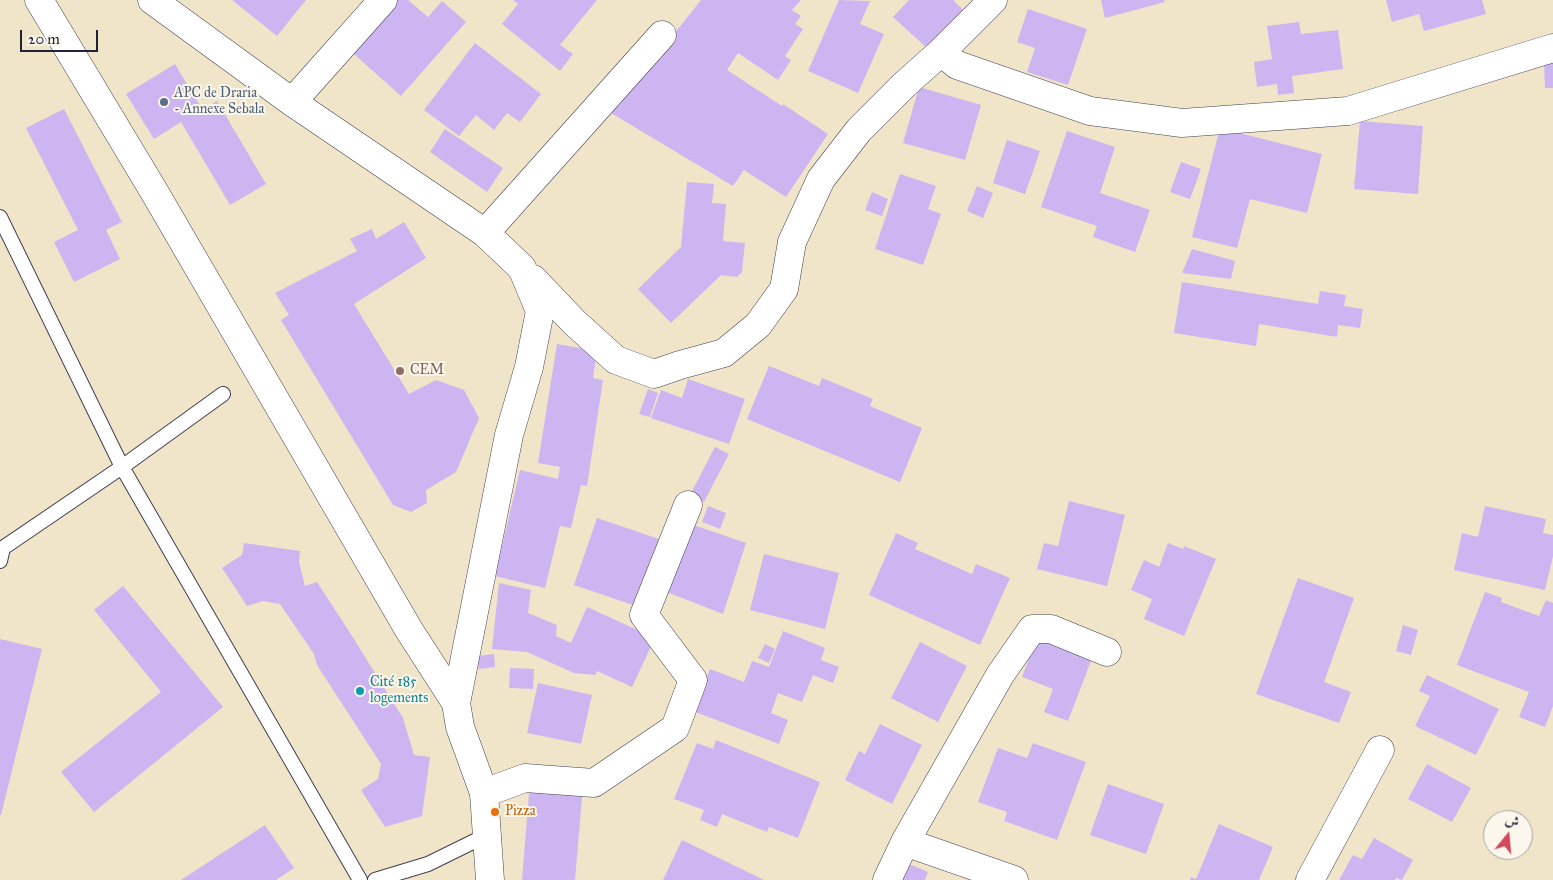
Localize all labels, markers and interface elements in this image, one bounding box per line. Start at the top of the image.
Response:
scale bar [22,20,100,52]
text: 20 m [28,30,60,48]
place label: APC de Draria - Annexe Sebala [174,86,264,118]
marker: APC de Draria - Annexe Sebala [158,96,170,108]
place label: CEM [410,363,444,379]
marker: CEM [394,365,406,377]
place label: Cité 185 logements [370,675,428,708]
marker: Cité 185 logements [354,685,366,697]
place label: Pizza [505,804,536,820]
marker: Pizza [489,806,501,818]
north arrow [1483,810,1533,860]
text: ش [1503,811,1521,831]

